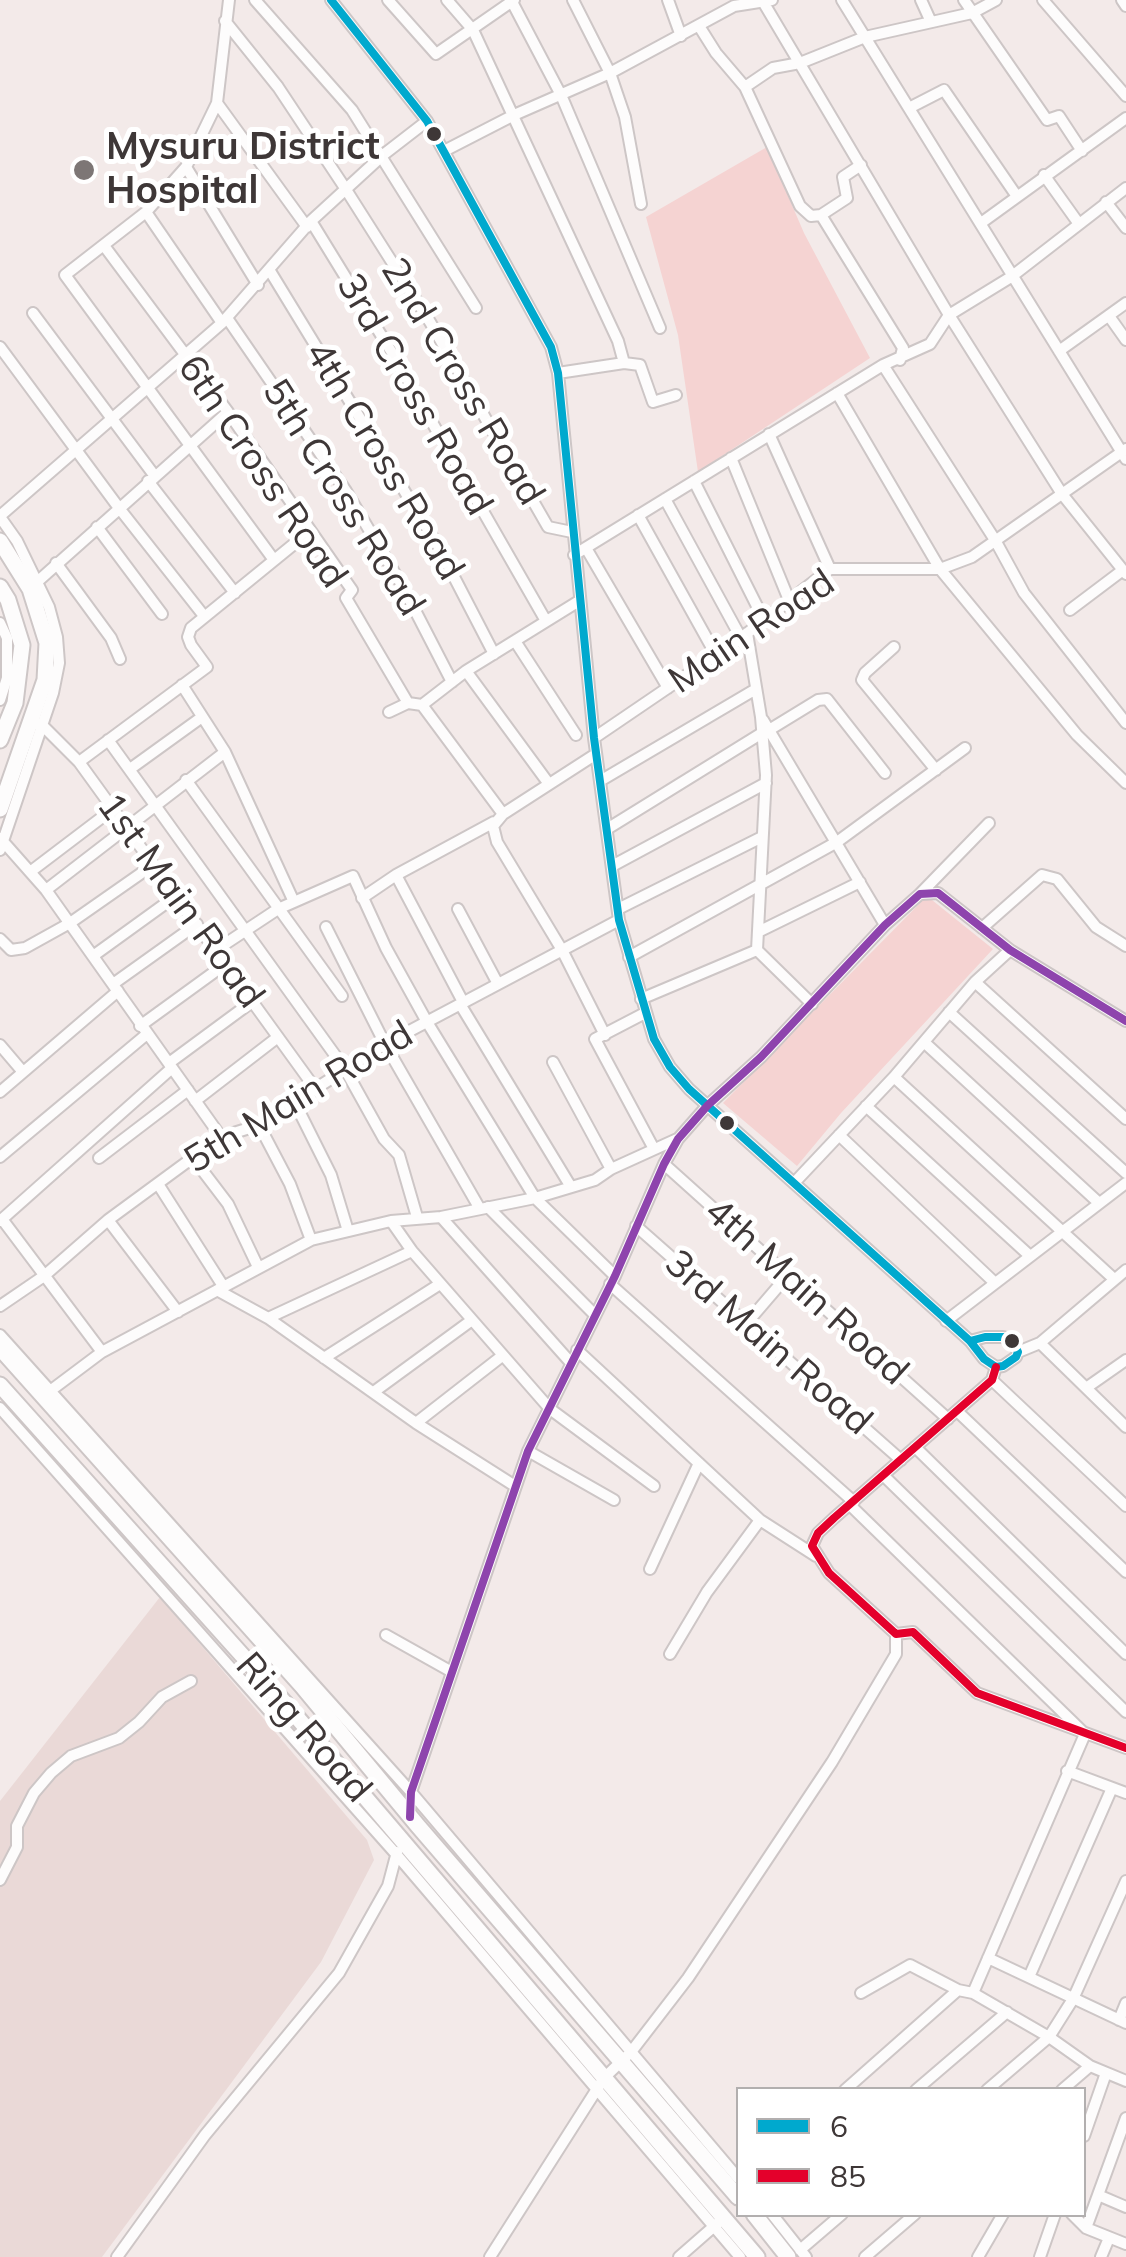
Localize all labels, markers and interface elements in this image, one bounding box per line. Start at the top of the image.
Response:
unlabelled marker [424,124,444,144]
place label: Mysuru District Hospital [106,125,380,214]
marker: Mysuru District Hospital [71,157,97,183]
street label: 2nd Cross Road [370,250,554,514]
street label: 3rd Cross Road [326,266,502,524]
street label: 4th Cross Road [295,333,473,589]
street label: 6th Cross Road [168,347,356,597]
street label: 5th Cross Road [252,371,434,625]
street label: Main Road [661,560,843,704]
street label: 1st Main Road [87,785,273,1017]
street label: 5th Main Road [177,1012,421,1184]
unlabelled marker [717,1113,737,1133]
street label: 4th Main Road [695,1189,917,1395]
street label: 3rd Main Road [655,1241,881,1445]
unlabelled marker [1002,1331,1022,1351]
street label: Ring Road [226,1644,380,1812]
legend [736,2087,1086,2217]
text: 6 [830,2107,848,2145]
text: 85 [830,2157,866,2195]

